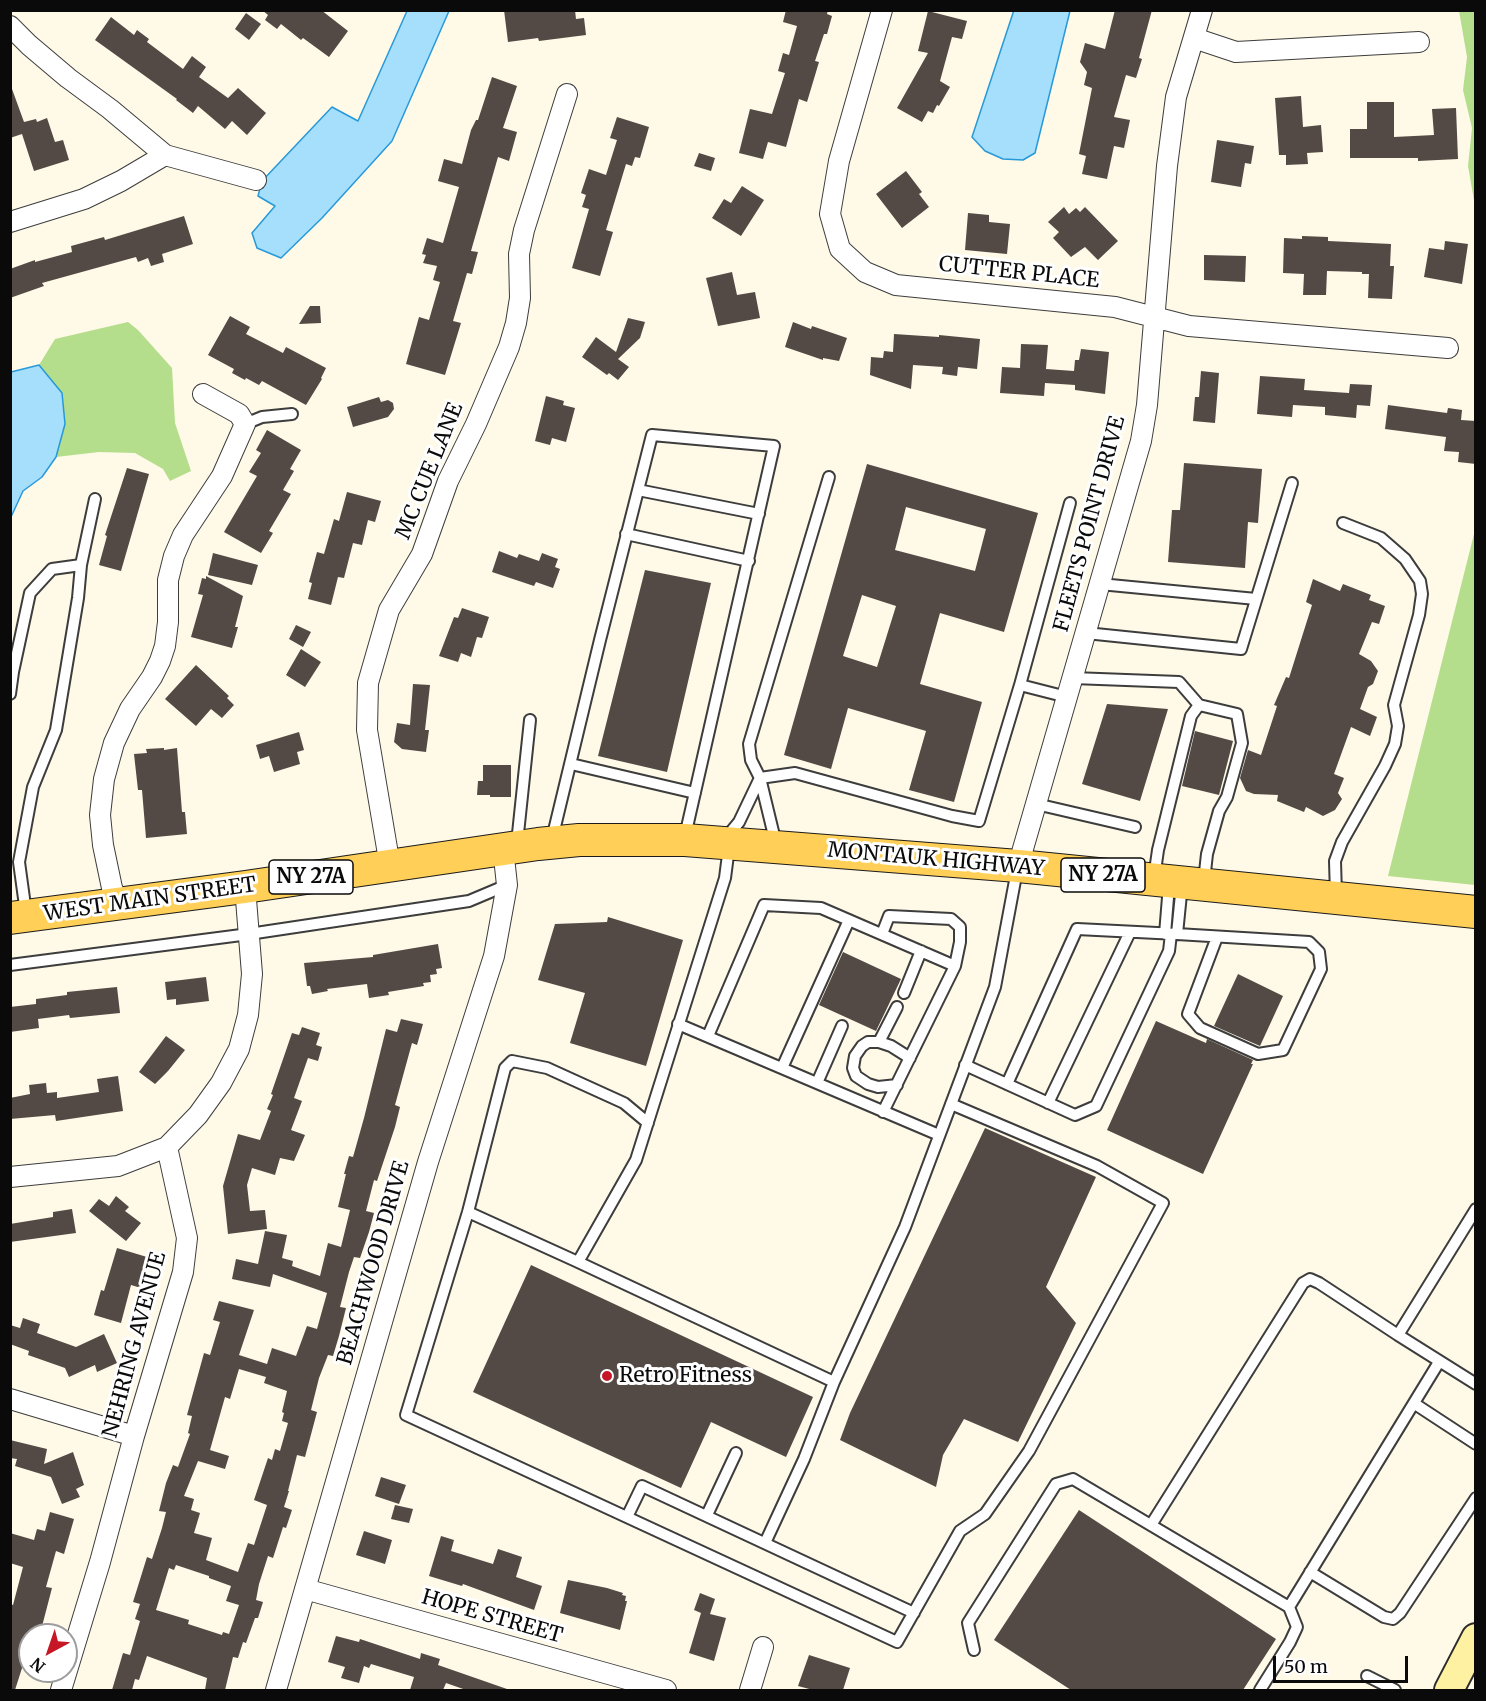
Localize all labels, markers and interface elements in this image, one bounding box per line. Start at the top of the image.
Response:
street label: CUTTER PLACE [938,252,1100,294]
street label: MC CUE LANE [391,399,469,543]
street label: FLEETS POINT DRIVE [1049,413,1131,635]
street label: MONTAUK HIGHWAY [826,838,1046,882]
road number: NY 27A [1061,858,1145,892]
road number: NY 27A [269,860,353,894]
street label: WEST MAIN STREET [42,873,258,927]
street label: BEACHWOOD DRIVE [333,1158,415,1368]
street label: NEHRING AVENUE [98,1249,172,1441]
place label: Retro Fitness [619,1363,752,1389]
marker: Retro Fitness [600,1369,614,1383]
street label: HOPE STREET [419,1585,565,1649]
north arrow [18,1623,78,1683]
scale bar [1276,1644,1411,1682]
text: N [26,1654,49,1677]
text: 50 m [1284,1655,1328,1678]

